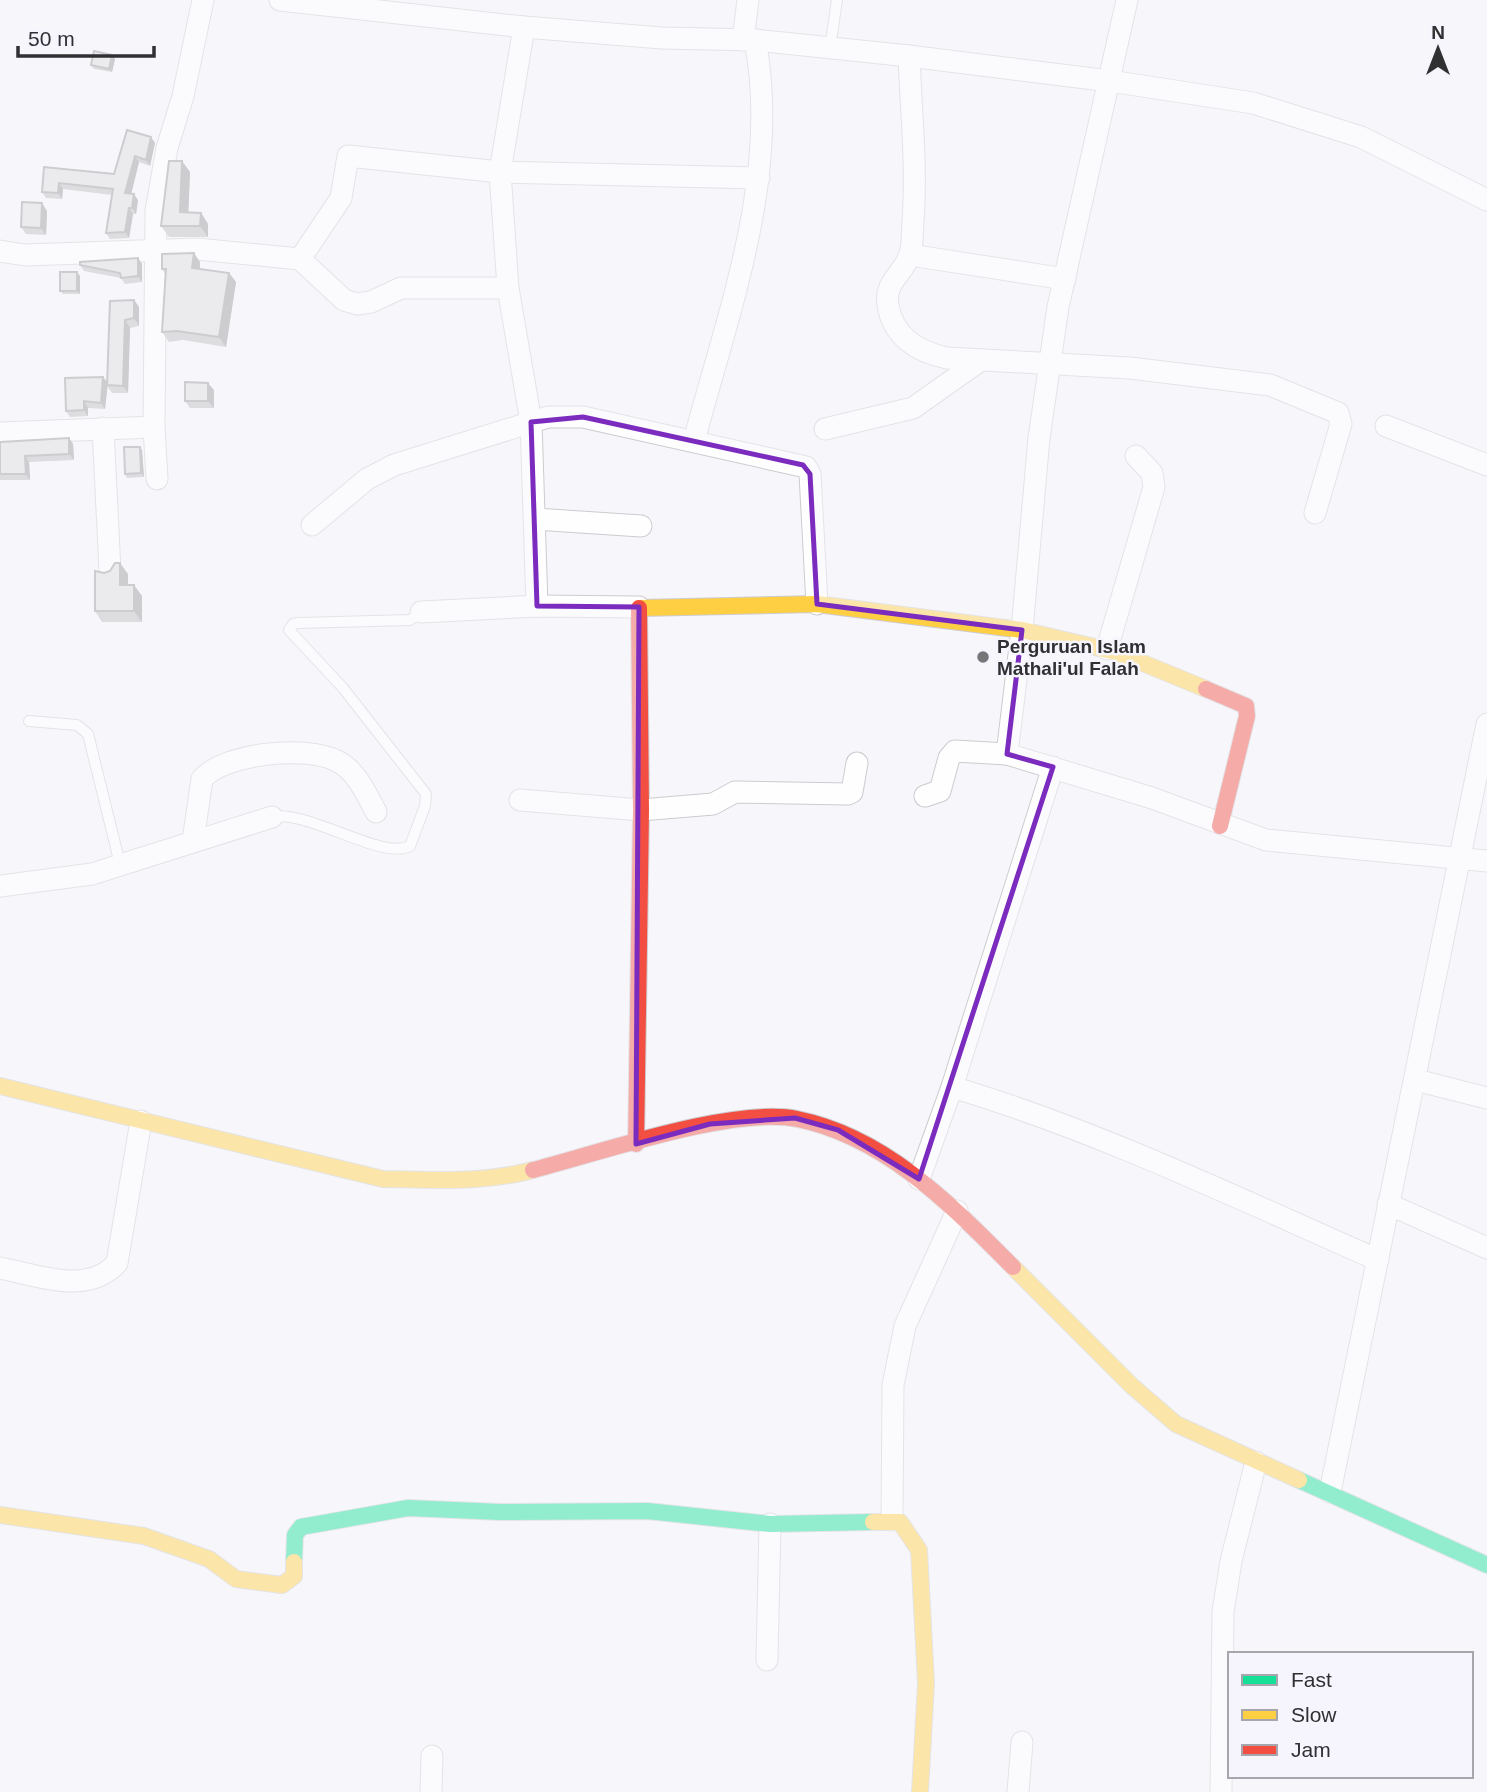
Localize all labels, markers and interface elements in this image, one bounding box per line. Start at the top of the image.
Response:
scale bar [18,14,154,58]
north arrow [1403,14,1473,84]
text: N [1431,22,1445,43]
text: 50 m [28,27,75,50]
place label: Perguruan Islam Mathali'ul Falah [997,636,1146,679]
marker: Perguruan Islam Mathali'ul Falah [975,649,991,665]
legend [1228,1652,1473,1778]
text: Fast [1291,1668,1332,1691]
text: Slow [1291,1703,1337,1726]
text: Jam [1291,1738,1331,1761]

